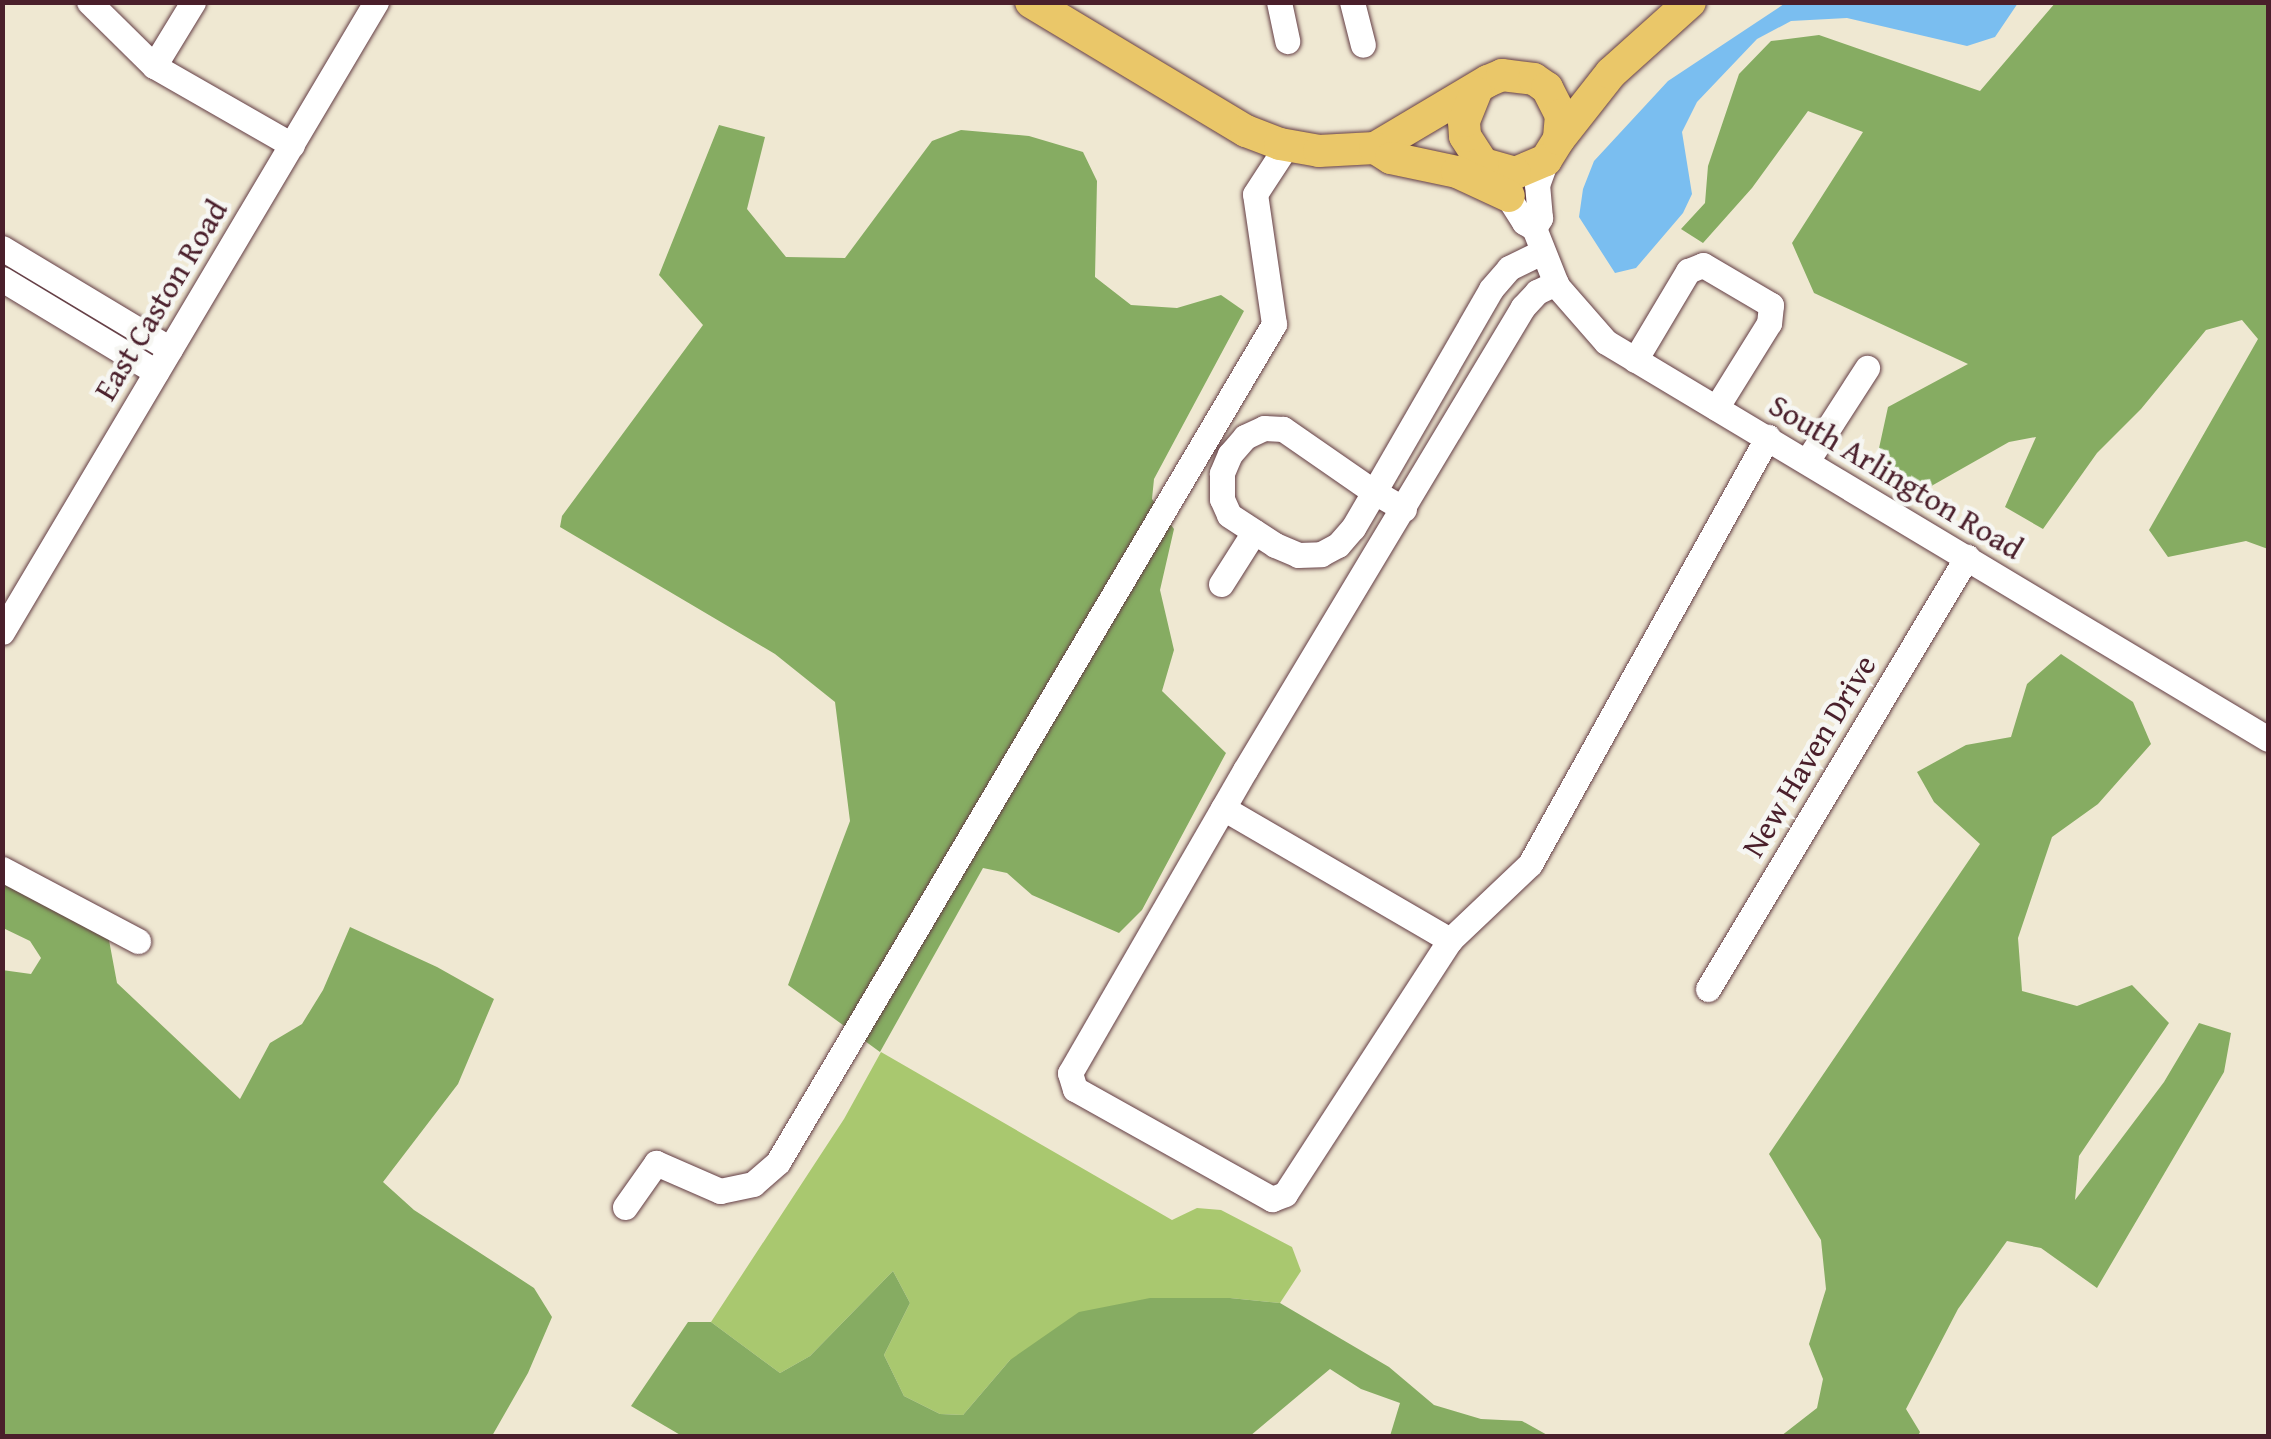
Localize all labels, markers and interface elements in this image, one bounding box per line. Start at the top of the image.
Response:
street label: East Caston Road [86,193,236,407]
street label: South Arlington Road [1762,386,2030,568]
street label: New Haven Drive [1734,648,1884,864]

